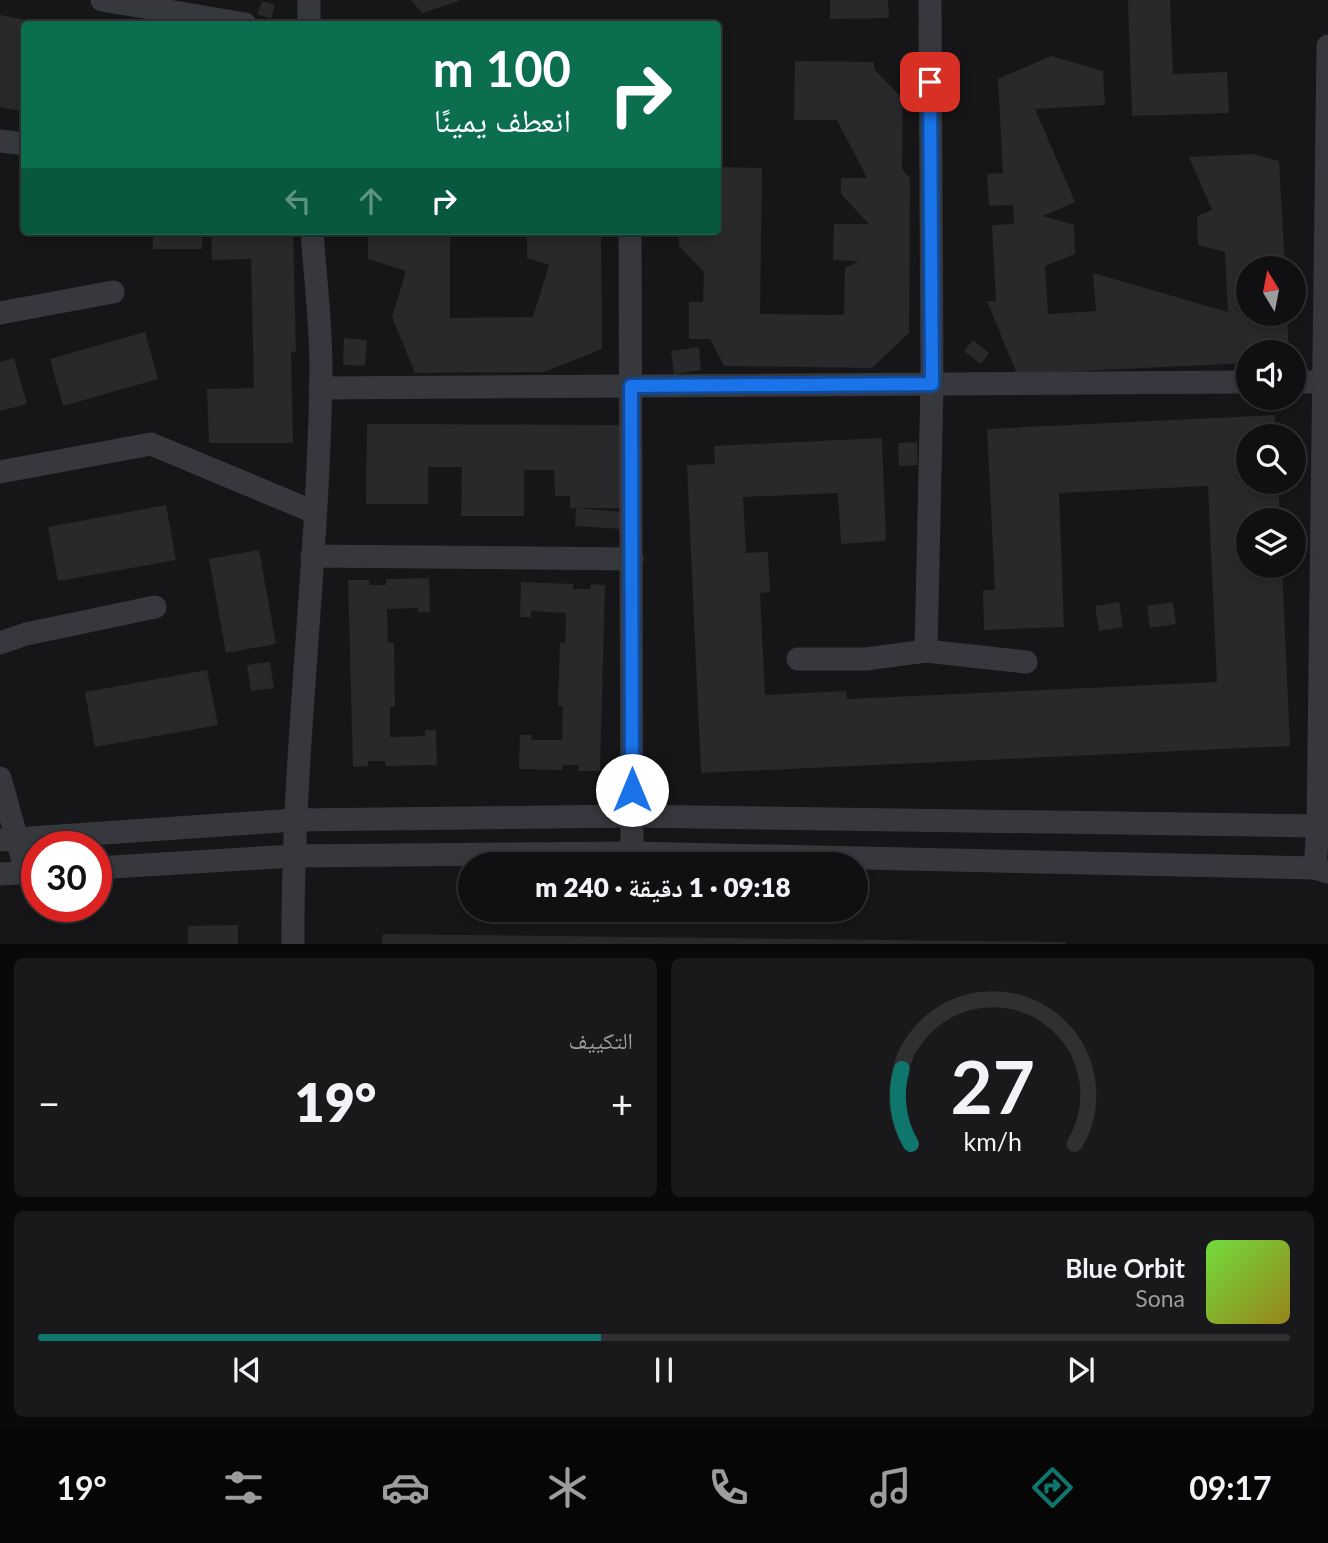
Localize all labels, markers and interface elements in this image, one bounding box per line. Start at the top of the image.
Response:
text: 100 m [433,39,571,97]
icon: right [595,49,686,140]
pin [900,52,960,112]
icon: arrive [911,63,949,101]
text: انعطف يمينًا [434,100,571,139]
icon: left [279,182,317,220]
icon: ahead [352,182,390,220]
icon: right [425,182,463,220]
north arrow [1236,256,1306,326]
map controls [1236,256,1306,578]
button: sound [1236,340,1306,410]
button: search [1236,424,1306,494]
button: layers [1236,508,1306,578]
position arrow [595,753,669,827]
speed limit sign: 30 [21,831,112,922]
text: 09:18 · 1 دقيقة · 240 m [535,871,791,903]
text: التكييف [568,1026,633,1054]
text: 27 [950,1042,1035,1130]
text: 19° [295,1071,376,1133]
text: − [38,1080,60,1126]
text: + [611,1080,633,1126]
text: km/h [963,1125,1022,1155]
text: Blue Orbit [1065,1252,1185,1284]
text: Sona [1135,1284,1185,1312]
icon: previous [228,1351,266,1389]
icon: pause [645,1351,683,1389]
icon: next [1062,1351,1100,1389]
icon: filters [219,1463,268,1512]
icon: car [381,1463,430,1512]
icon: climate [543,1463,592,1512]
icon: phone [704,1463,753,1512]
icon: music [866,1463,915,1512]
icon: directions [1028,1463,1077,1512]
text: 19° [56,1468,107,1507]
text: 09:17 [1189,1468,1272,1507]

